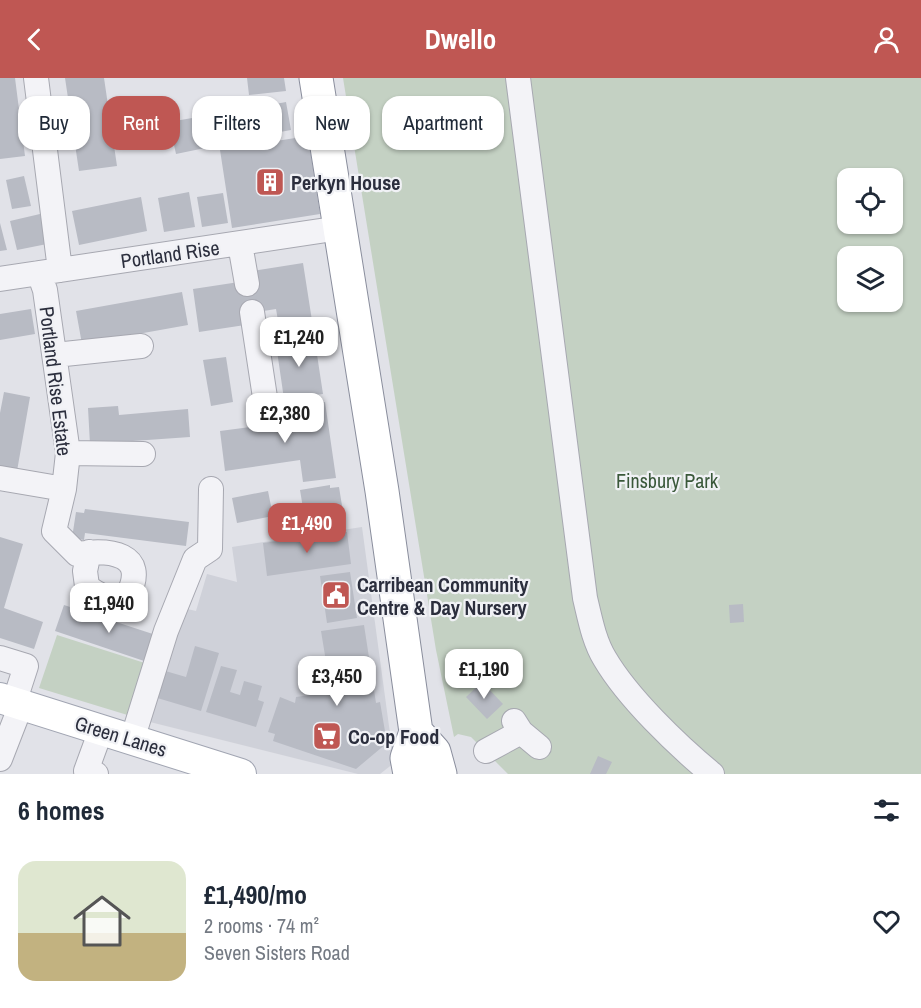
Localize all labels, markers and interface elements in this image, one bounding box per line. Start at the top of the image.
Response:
text: Dwello [425,21,496,57]
icon: back [18,23,51,56]
icon: person [870,23,903,56]
chip: Buy [18,96,90,150]
chip: Rent [102,96,180,150]
chip: Filters [192,96,282,150]
chip: New [294,96,370,150]
chip: Apartment [382,96,504,150]
building icon: Perkyn House [254,166,286,198]
map controls [837,168,903,312]
button: locate [837,168,903,234]
place label: Perkyn House [291,169,400,196]
street label: Portland Rise [119,234,221,274]
button: layers [837,246,903,312]
street label: Portland Rise Estate [33,305,79,457]
pin: £1,240 [250,317,348,368]
text: £1,240 [274,323,324,350]
pin: £2,380 [236,393,334,444]
text: £2,380 [260,399,310,426]
park label: Finsbury Park [616,467,719,494]
pin: £1,490 [258,503,356,554]
text: £1,490 [282,509,332,536]
place label: Carribean Community Centre & Day Nursery [357,571,529,621]
public building icon: Carribean Community Centre & Day Nursery [320,579,352,611]
pin: £1,940 [60,583,158,634]
text: £1,940 [84,589,134,616]
pin: £1,190 [435,649,533,700]
text: £1,190 [459,655,509,682]
pin: £3,450 [288,656,386,707]
text: £3,450 [312,662,362,689]
street label: Green Lanes [72,709,170,763]
supermarket icon: Co-op Food [311,720,343,752]
place label: Co-op Food [348,723,439,750]
text: 6 homes [18,793,105,828]
icon: filters [870,794,903,827]
text: £1,490/mo [204,877,307,912]
icon: home [66,885,138,957]
icon: heart [870,905,903,938]
text: 2 rooms · 74 m² [204,912,319,939]
text: Seven Sisters Road [204,939,350,966]

